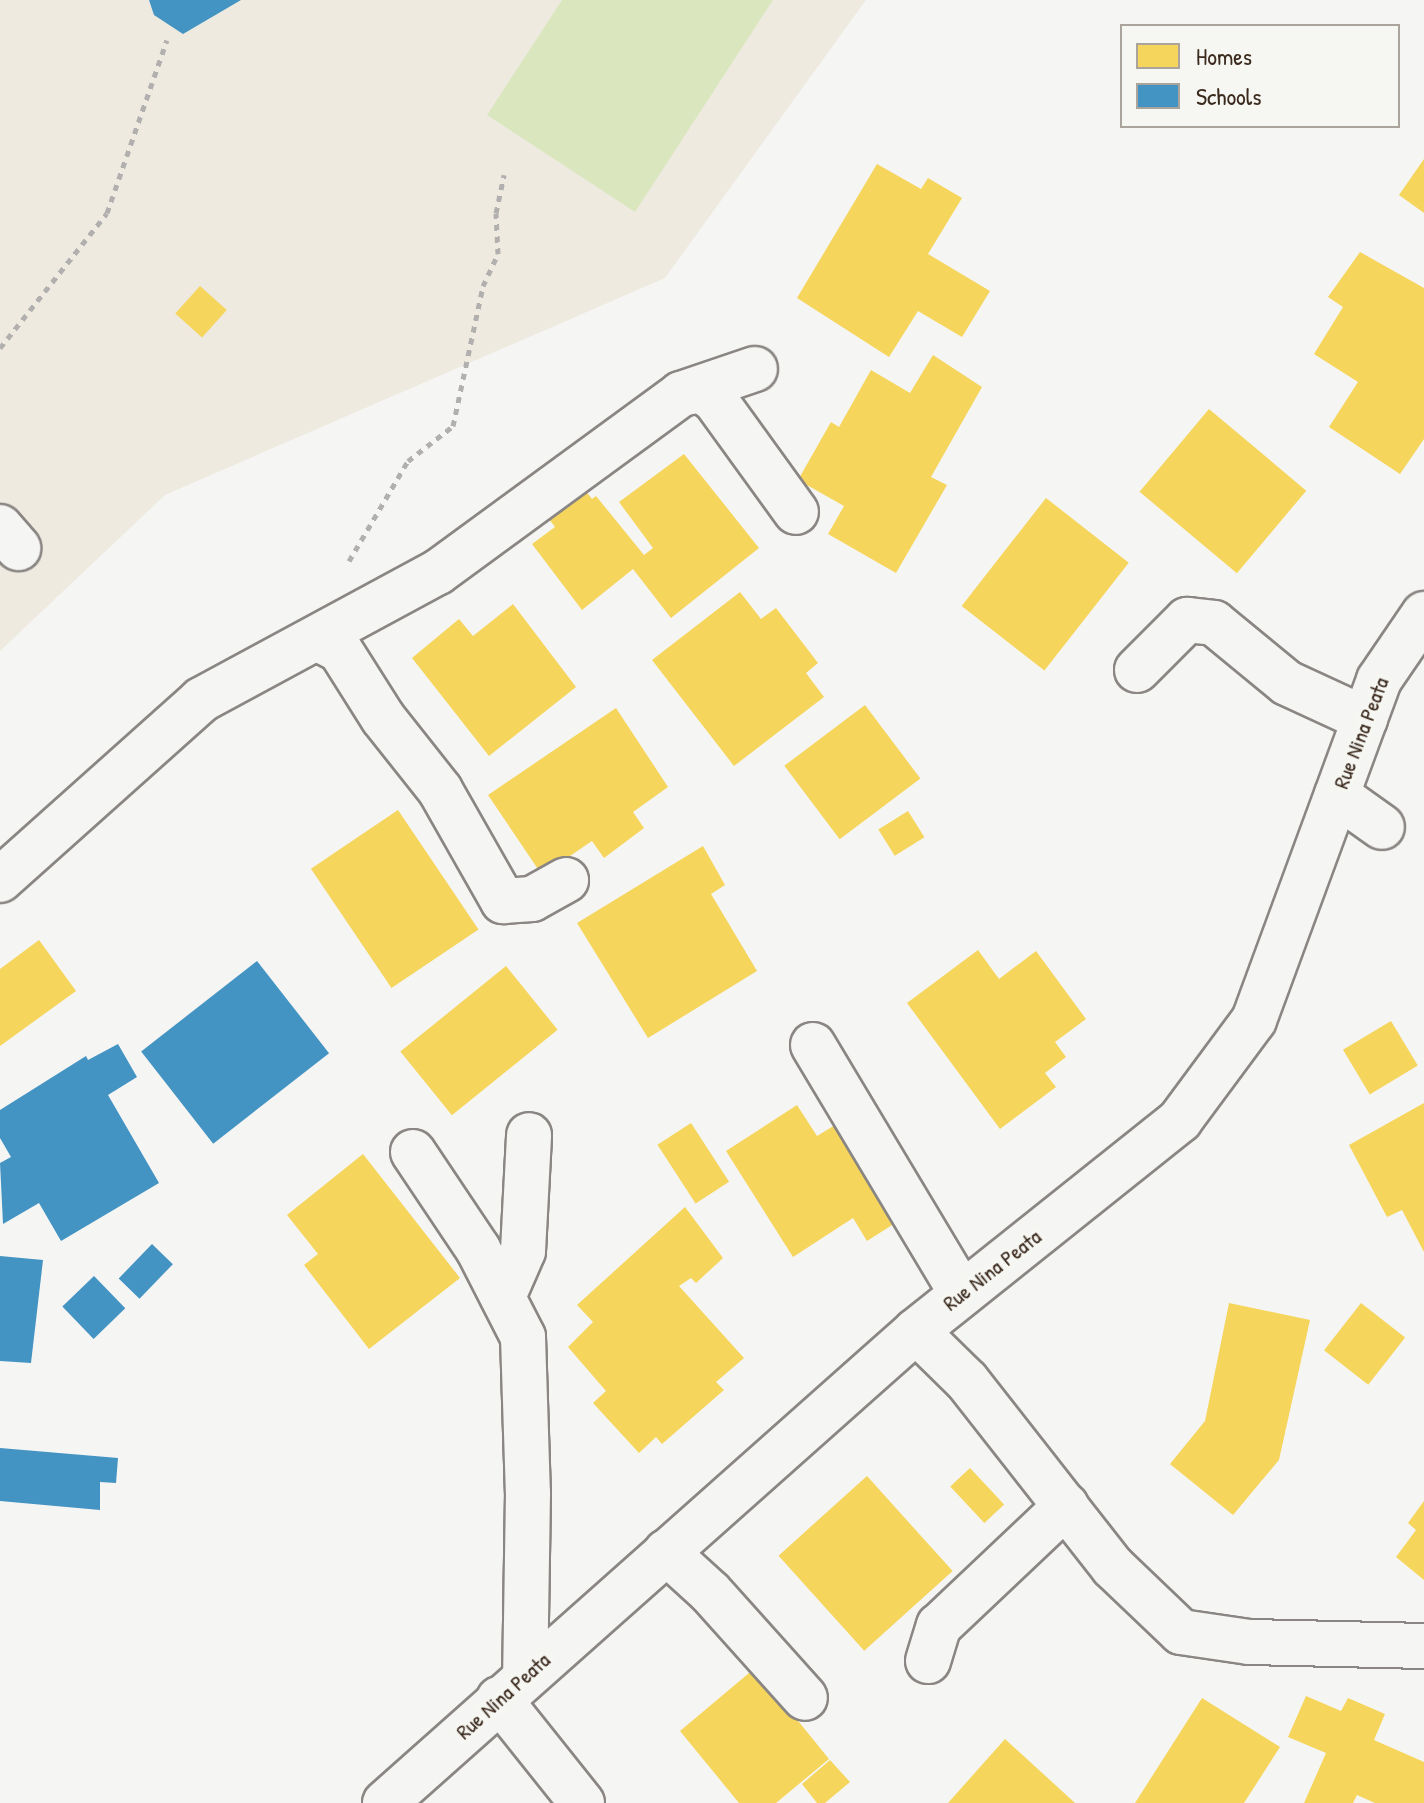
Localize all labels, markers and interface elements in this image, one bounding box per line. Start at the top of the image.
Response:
legend [1120,24,1400,128]
text: Homes [1196,40,1252,72]
text: Schools [1196,80,1261,112]
street label: Rue Nina Peata [1328,674,1394,792]
street label: Rue Nina Peata [938,1224,1046,1316]
street label: Rue Nina Peata [451,1647,555,1745]

